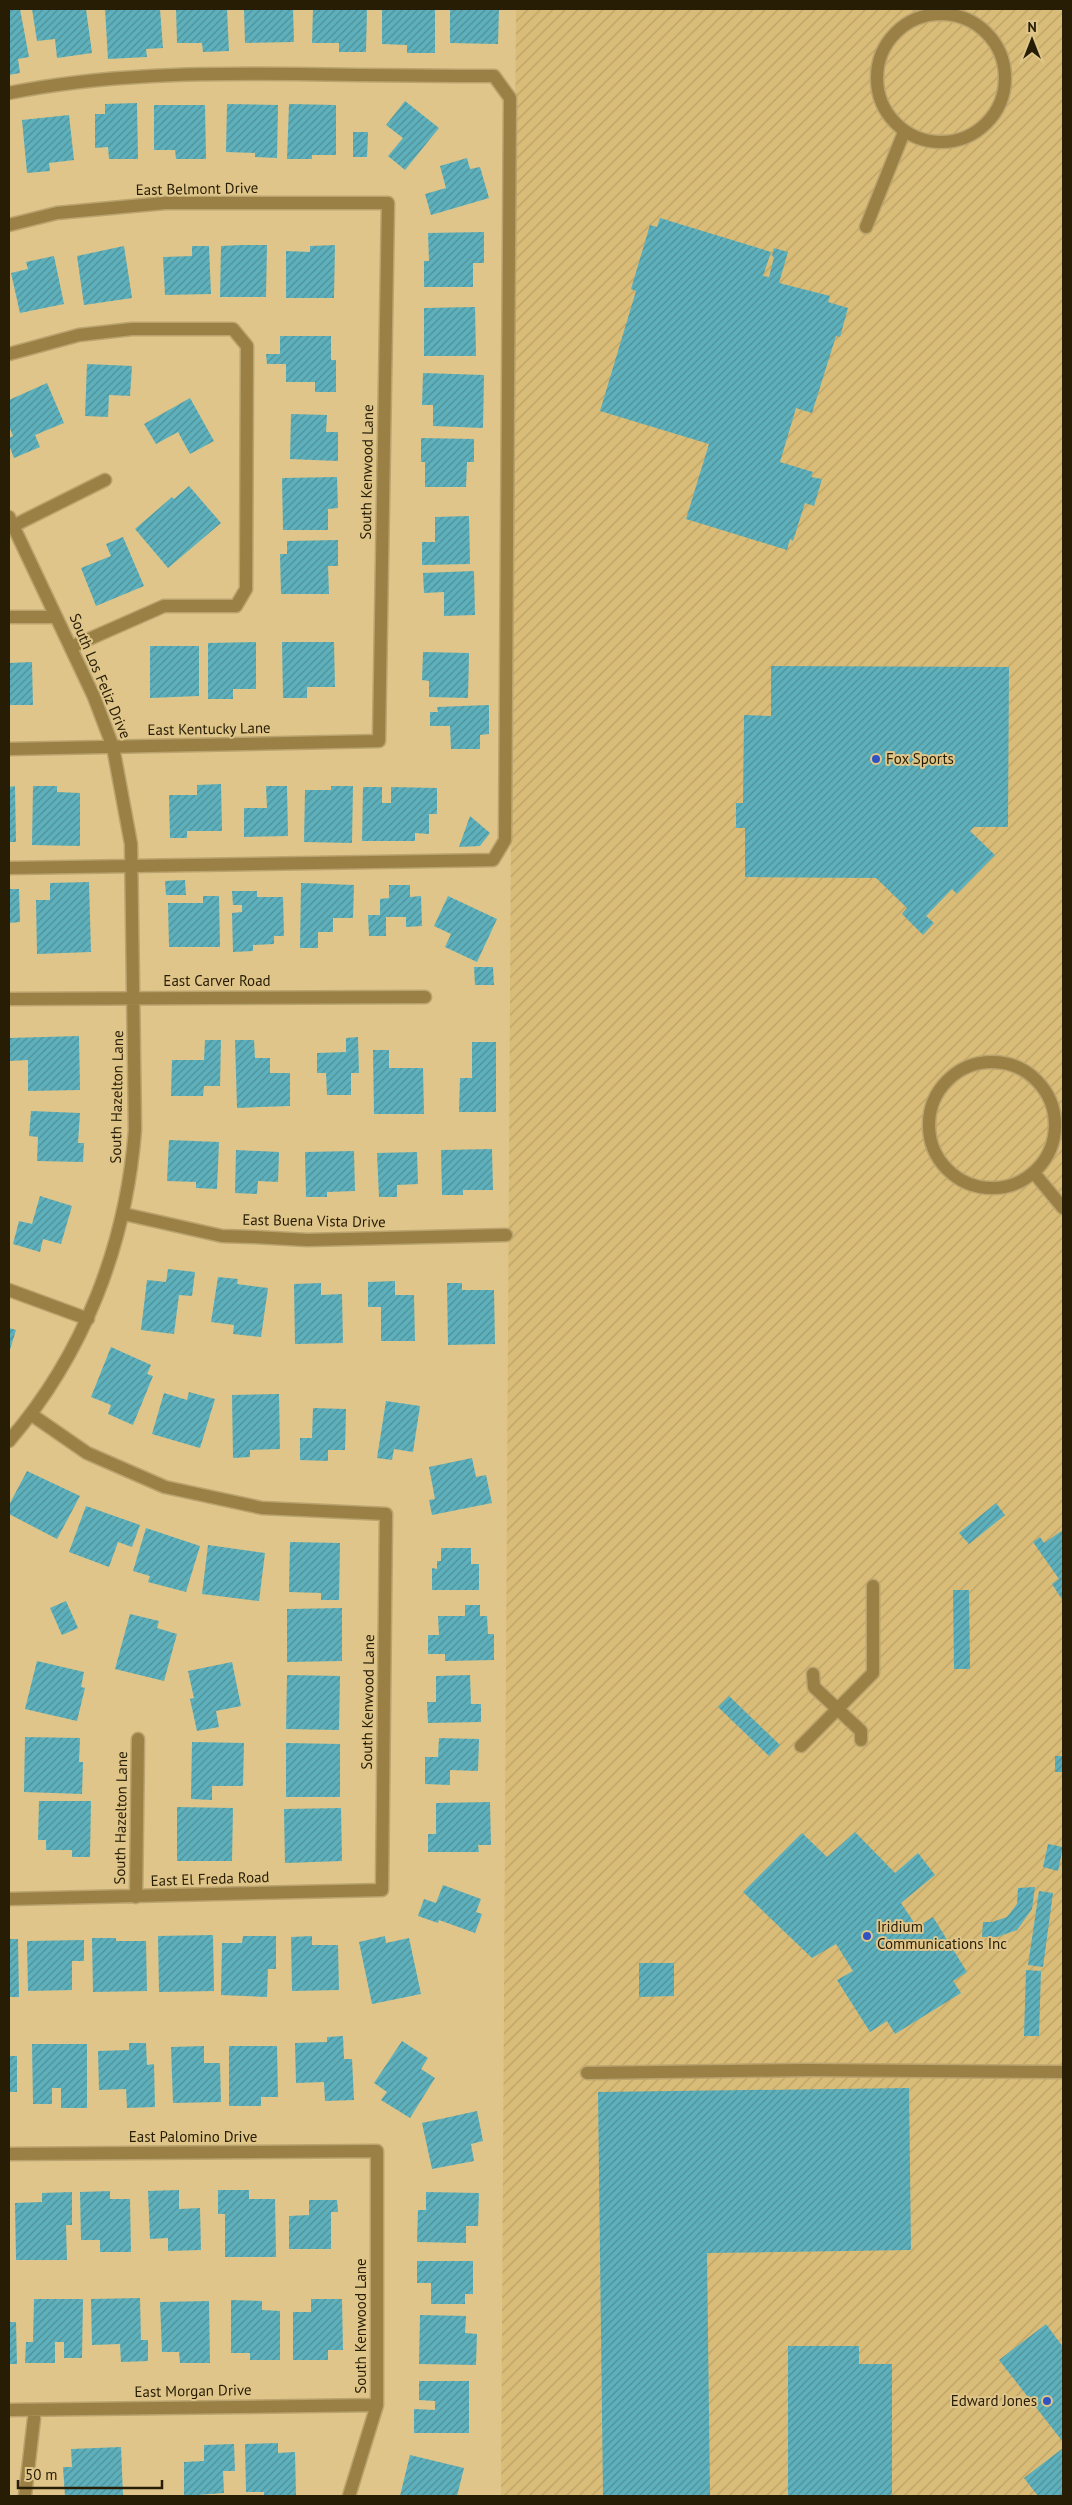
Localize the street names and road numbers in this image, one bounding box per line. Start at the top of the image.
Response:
street label: East Belmont Drive [135,178,259,199]
street label: South Kenwood Lane [356,404,377,540]
street label: South Los Feliz Drive [65,610,135,741]
street label: East Kentucky Lane [147,718,271,739]
street label: East Carver Road [163,971,271,990]
street label: South Hazelton Lane [106,1030,127,1164]
street label: East Buena Vista Drive [242,1210,386,1231]
street label: South Kenwood Lane [357,1634,378,1770]
street label: South Hazelton Lane [110,1751,131,1885]
street label: East El Freda Road [150,1867,270,1890]
street label: East Palomino Drive [129,2127,257,2146]
street label: South Kenwood Lane [351,2258,370,2394]
street label: East Morgan Drive [134,2380,252,2401]

